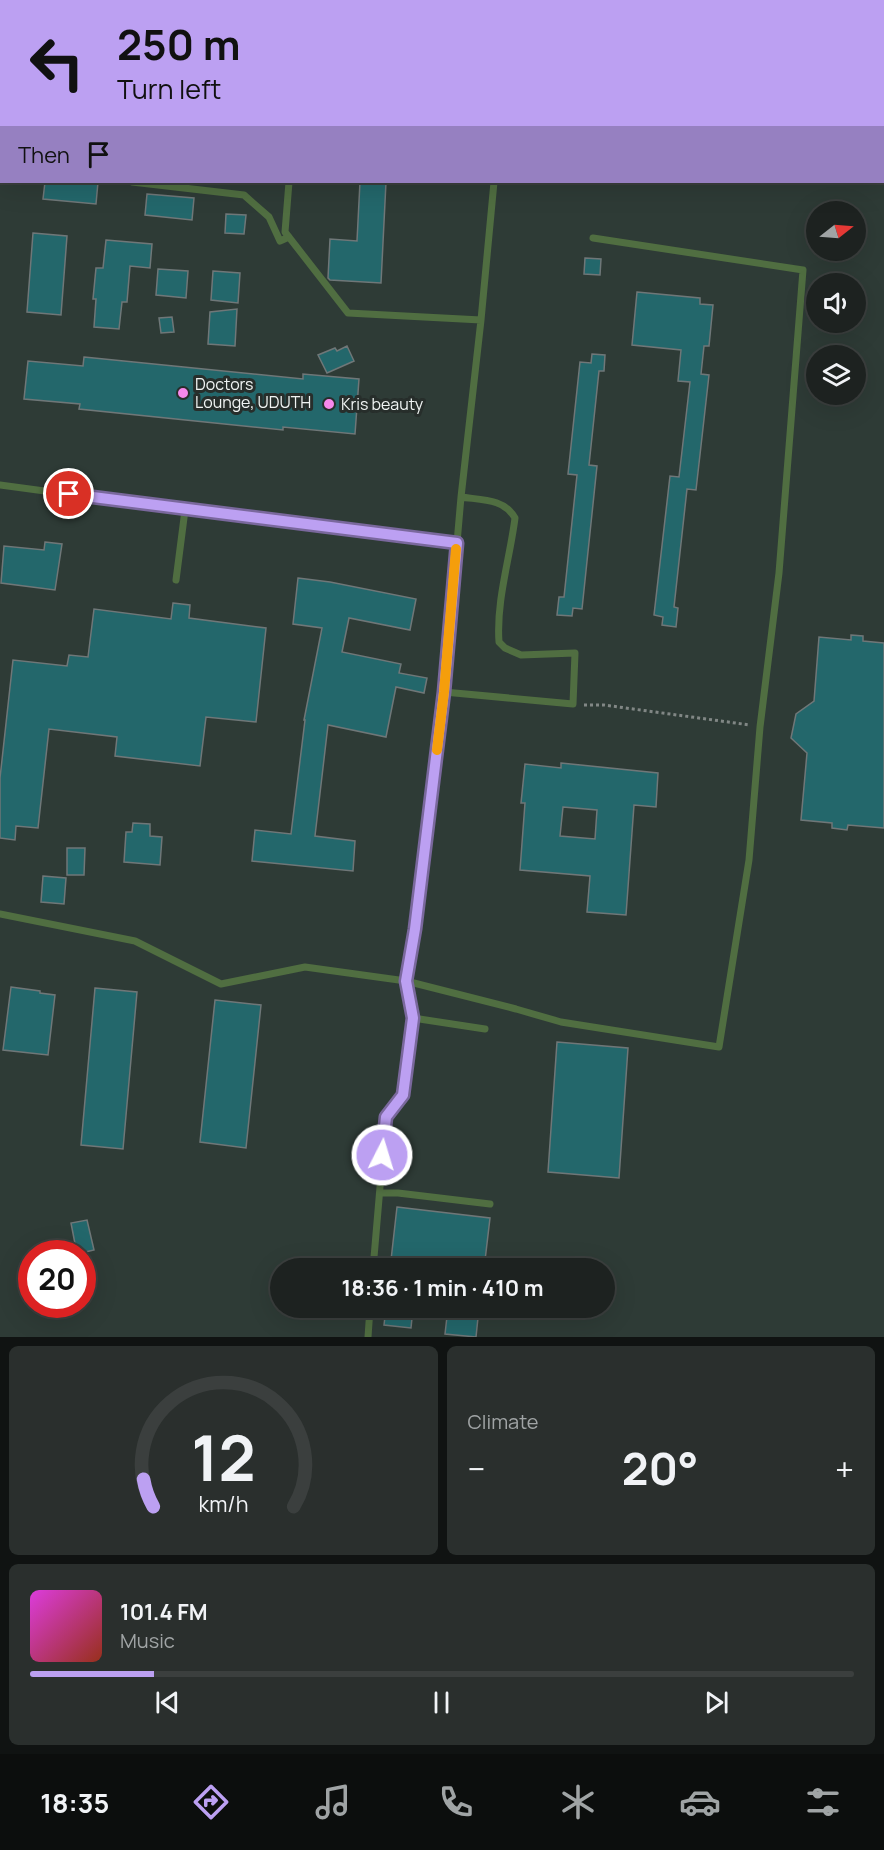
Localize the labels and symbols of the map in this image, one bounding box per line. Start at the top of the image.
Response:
north arrow [806,201,866,261]
place label: Doctors Lounge, UDUTH [195,373,311,413]
marker: Doctors Lounge, UDUTH [176,386,190,400]
place label: Kris beauty [341,393,424,415]
marker: Kris beauty [322,397,336,411]
pin [43,468,94,519]
position arrow [350,1123,414,1187]
speed limit sign: 20 [18,1240,96,1318]

